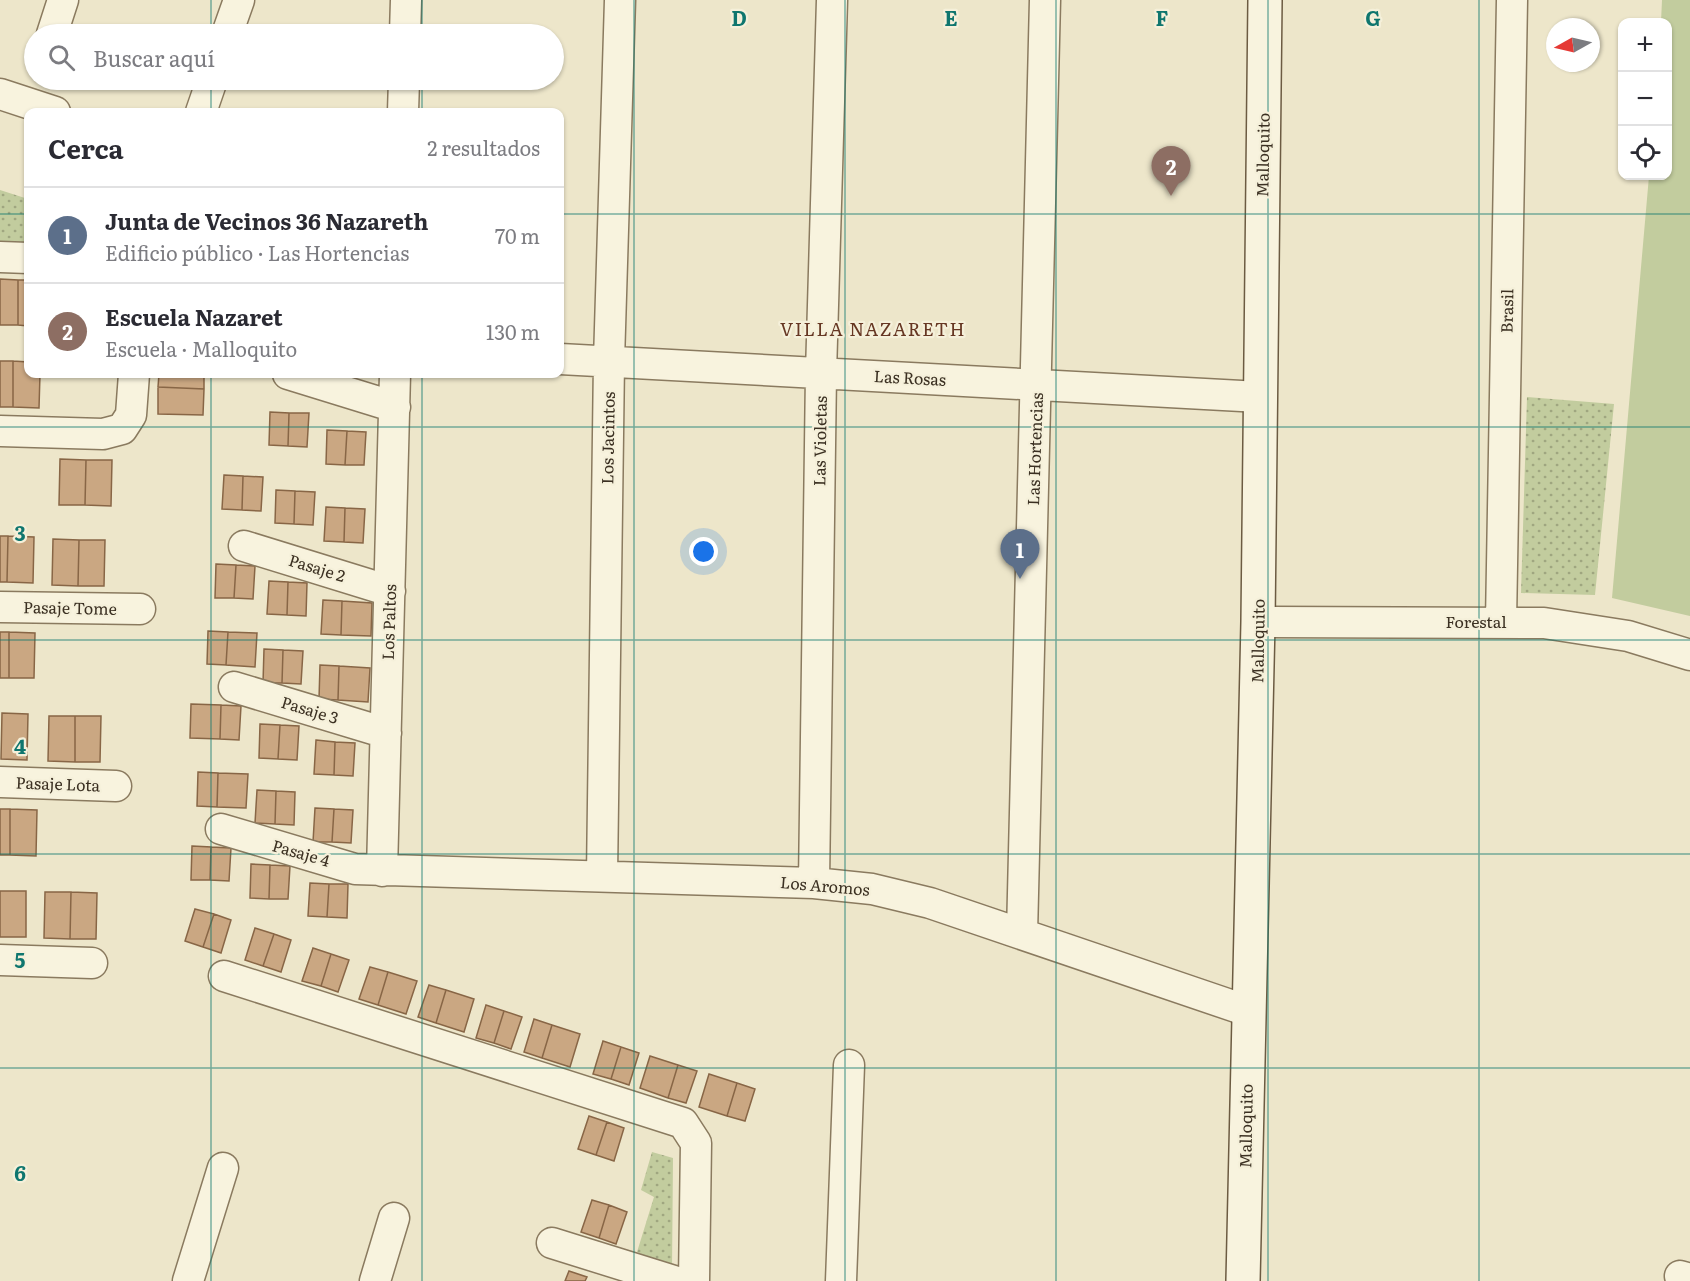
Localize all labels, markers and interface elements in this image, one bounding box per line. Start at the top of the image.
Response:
text: D [731,2,747,32]
text: E [944,2,958,32]
text: F [1156,2,1169,32]
text: G [1365,2,1381,32]
north arrow [1546,18,1600,72]
map controls [1618,18,1672,180]
button: + [1618,18,1672,72]
search box [24,24,564,90]
icon: search [45,41,78,74]
text: Buscar aquí [93,41,215,74]
button: − [1618,72,1672,126]
street label: Malloquito [1249,113,1275,197]
button: locate [1618,126,1672,180]
text: Cerca [48,128,124,167]
text: 2 resultados [427,132,540,162]
pin: 2 [1152,146,1190,196]
text: Junta de Vecinos 36 Nazareth [105,204,428,237]
text: 1 [63,220,72,250]
text: 70 m [495,220,540,250]
text: Edificio público · Las Hortencias [105,237,409,267]
street label: Brasil [1494,289,1518,333]
text: Escuela Nazaret [105,300,283,333]
district label: VILLA NAZARETH [780,315,966,342]
text: 2 [62,316,73,346]
text: 130 m [486,316,540,346]
text: Escuela · Malloquito [105,333,297,363]
street label: Las Rosas [873,363,947,391]
street label: Los Jacintos [594,391,620,485]
street label: Las Hortencias [1020,392,1048,506]
street label: Las Violetas [806,396,832,486]
text: 3 [14,517,26,547]
pin: 1 [1000,530,1040,579]
your location [689,537,718,566]
street label: Pasaje 2 [286,547,349,587]
street label: Los Paltos [375,584,401,660]
street label: Pasaje Tome [23,594,117,620]
street label: Malloquito [1244,599,1270,683]
street label: Forestal [1445,609,1507,633]
street label: Pasaje 3 [279,689,342,729]
text: 4 [14,730,26,760]
street label: Pasaje Lota [15,770,101,796]
street label: Pasaje 4 [270,832,333,872]
street label: Los Aromos [779,869,871,901]
text: 5 [15,944,26,974]
street label: Malloquito [1232,1084,1258,1168]
text: 6 [14,1157,26,1187]

